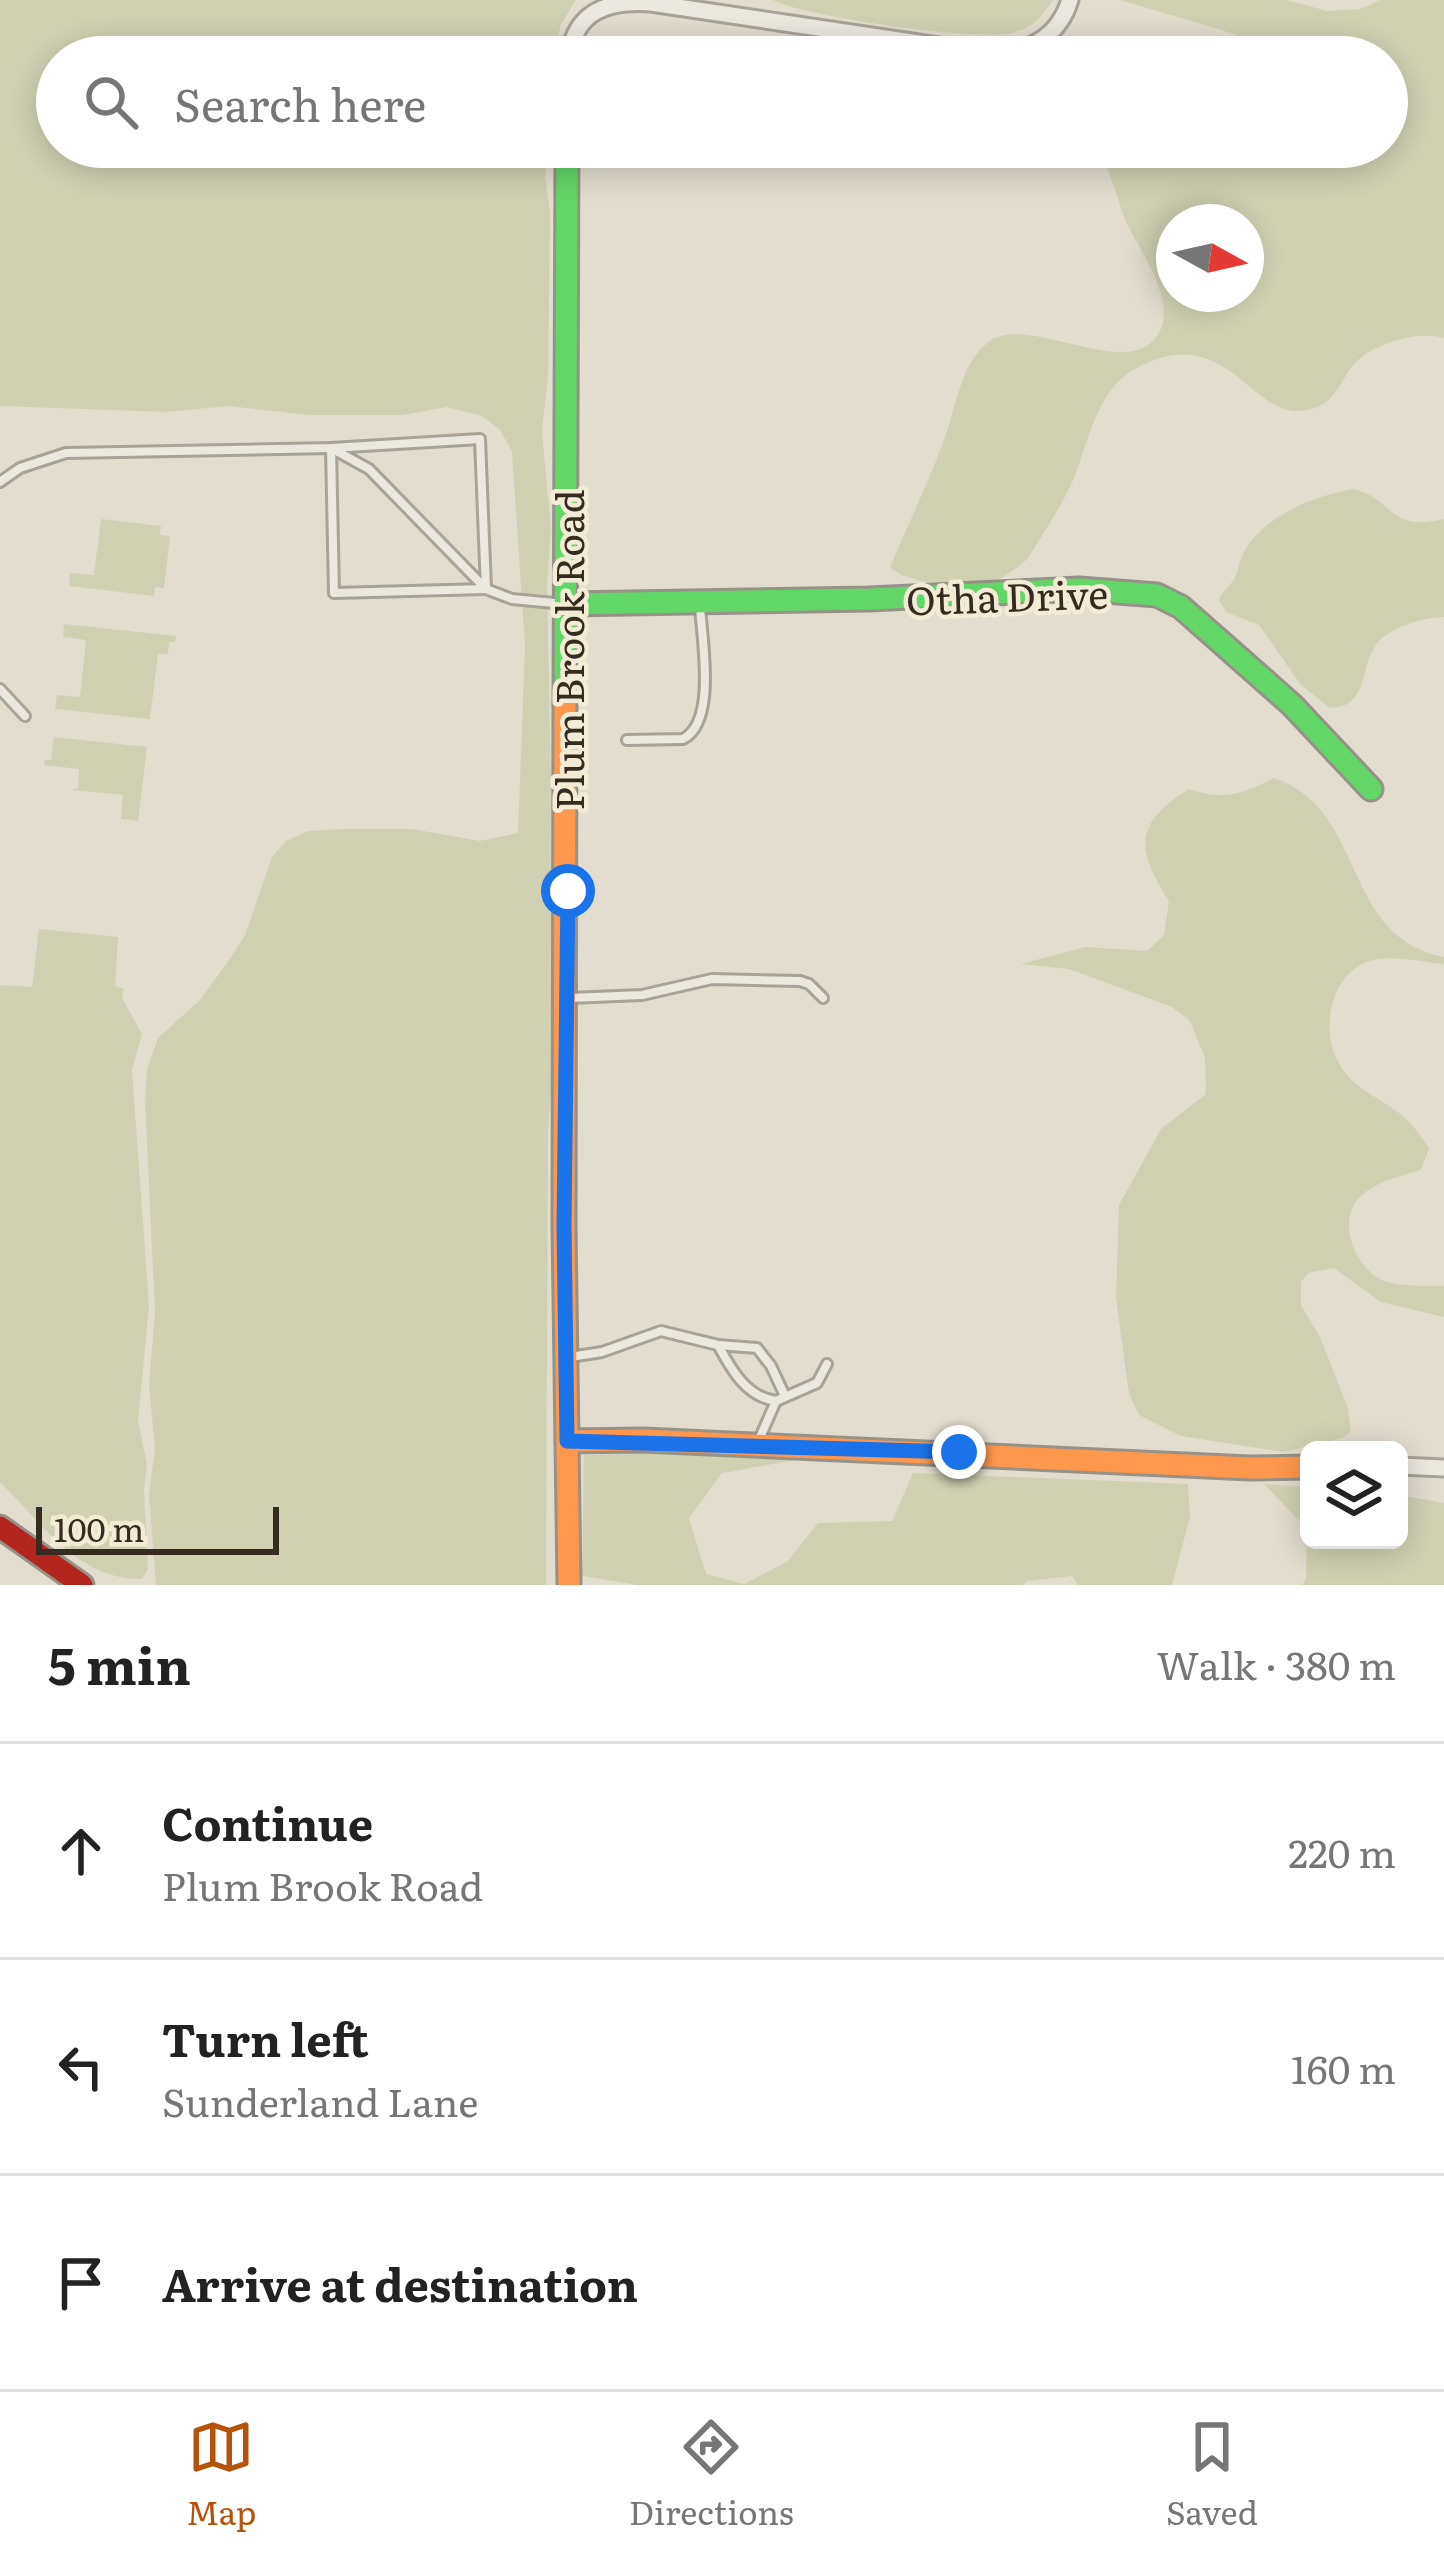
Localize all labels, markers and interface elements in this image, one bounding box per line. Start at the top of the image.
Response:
search box [36,36,1408,168]
icon: search [78,69,144,135]
text: Search here [174,69,426,136]
north arrow [1156,204,1264,312]
street label: Plum Brook Road [538,489,596,811]
street label: Otha Drive [905,562,1109,628]
route start [541,864,595,918]
route end [932,1425,986,1479]
map controls [1300,1441,1408,1549]
button: layers [1300,1441,1408,1549]
scale bar [36,1501,279,1554]
text: 100 m [54,1503,144,1552]
text: 5 min [48,1625,191,1701]
text: Walk · 380 m [1157,1634,1396,1692]
text: Continue [162,1788,373,1855]
icon: ahead [48,1818,114,1884]
text: 220 m [1288,1822,1396,1880]
text: Plum Brook Road [162,1855,483,1913]
text: Turn left [162,2004,369,2071]
icon: left [48,2034,114,2100]
text: 160 m [1291,2038,1396,2096]
text: Sunderland Lane [162,2071,479,2129]
text: Arrive at destination [162,2249,638,2316]
icon: arrive [48,2250,114,2316]
tab: Map [186,2414,256,2535]
tab: Directions [629,2414,794,2535]
tab: Saved [1166,2414,1258,2535]

